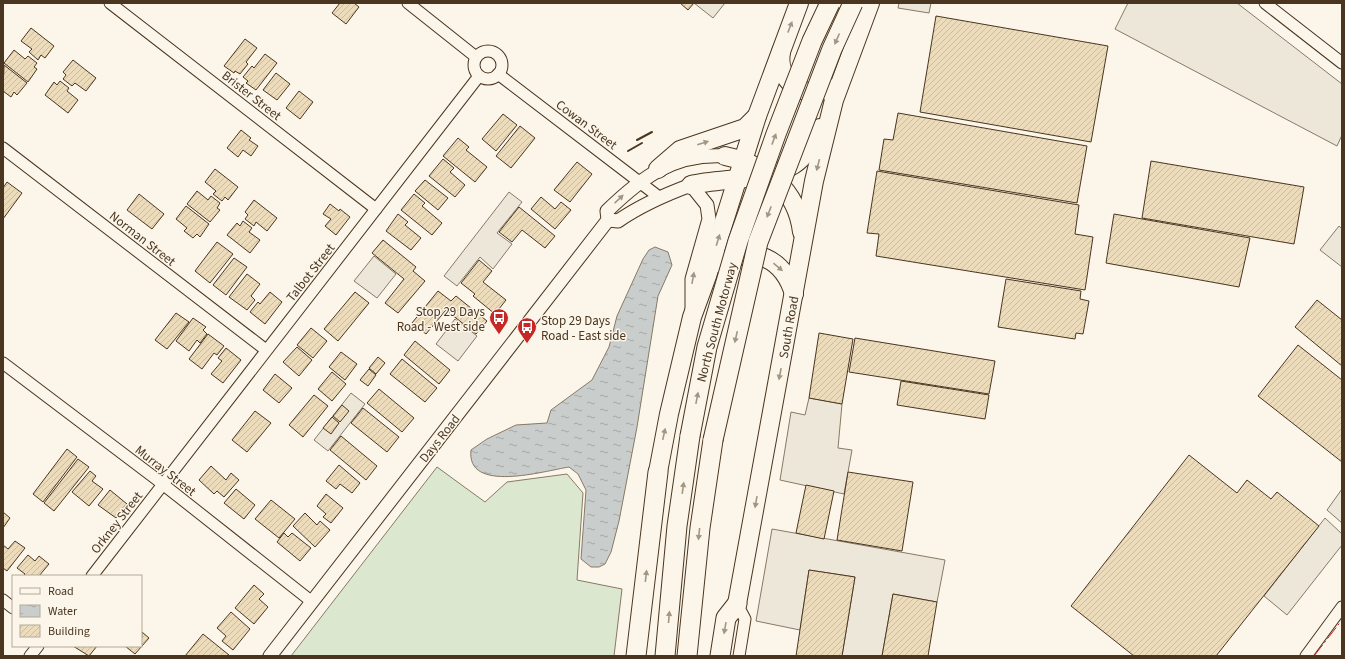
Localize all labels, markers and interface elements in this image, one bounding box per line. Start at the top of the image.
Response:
one-way arrow [787,20,793,32]
one-way arrow [834,33,840,44]
street label: Brister Street [218,67,285,125]
street label: Cowan Street [552,96,621,154]
one-way arrow [771,133,777,145]
one-way arrow [697,140,709,146]
one-way arrow [814,159,820,172]
one-way arrow [615,195,624,204]
one-way arrow [766,206,772,218]
street label: Norman Street [105,207,180,271]
one-way arrow [715,234,721,246]
street label: Talbot Street [282,239,340,306]
street label: North South Motorway [692,260,742,384]
one-way arrow [773,262,783,271]
one-way arrow [690,272,696,284]
street label: South Road [775,295,803,360]
place label: Stop 29 Days Road - West side [397,303,486,336]
bus stop icon: Stop 29 Days Road - West side [488,307,510,335]
place label: Stop 29 Days Road - East side [541,312,626,345]
bus stop icon: Stop 29 Days Road - East side [516,316,538,344]
one-way arrow [733,331,739,344]
one-way arrow [776,368,782,380]
one-way arrow [695,392,701,404]
street label: Days Road [415,411,464,466]
one-way arrow [662,428,668,440]
street label: Murray Street [131,441,200,501]
one-way arrow [680,482,686,494]
street label: Orkney Street [87,487,147,557]
one-way arrow [753,495,759,508]
one-way arrow [696,528,703,540]
one-way arrow [642,570,649,582]
legend [12,575,142,647]
text: Road [48,583,74,600]
text: Water [48,603,78,620]
one-way arrow [665,611,672,623]
one-way arrow [721,622,727,634]
text: Building [48,623,90,640]

